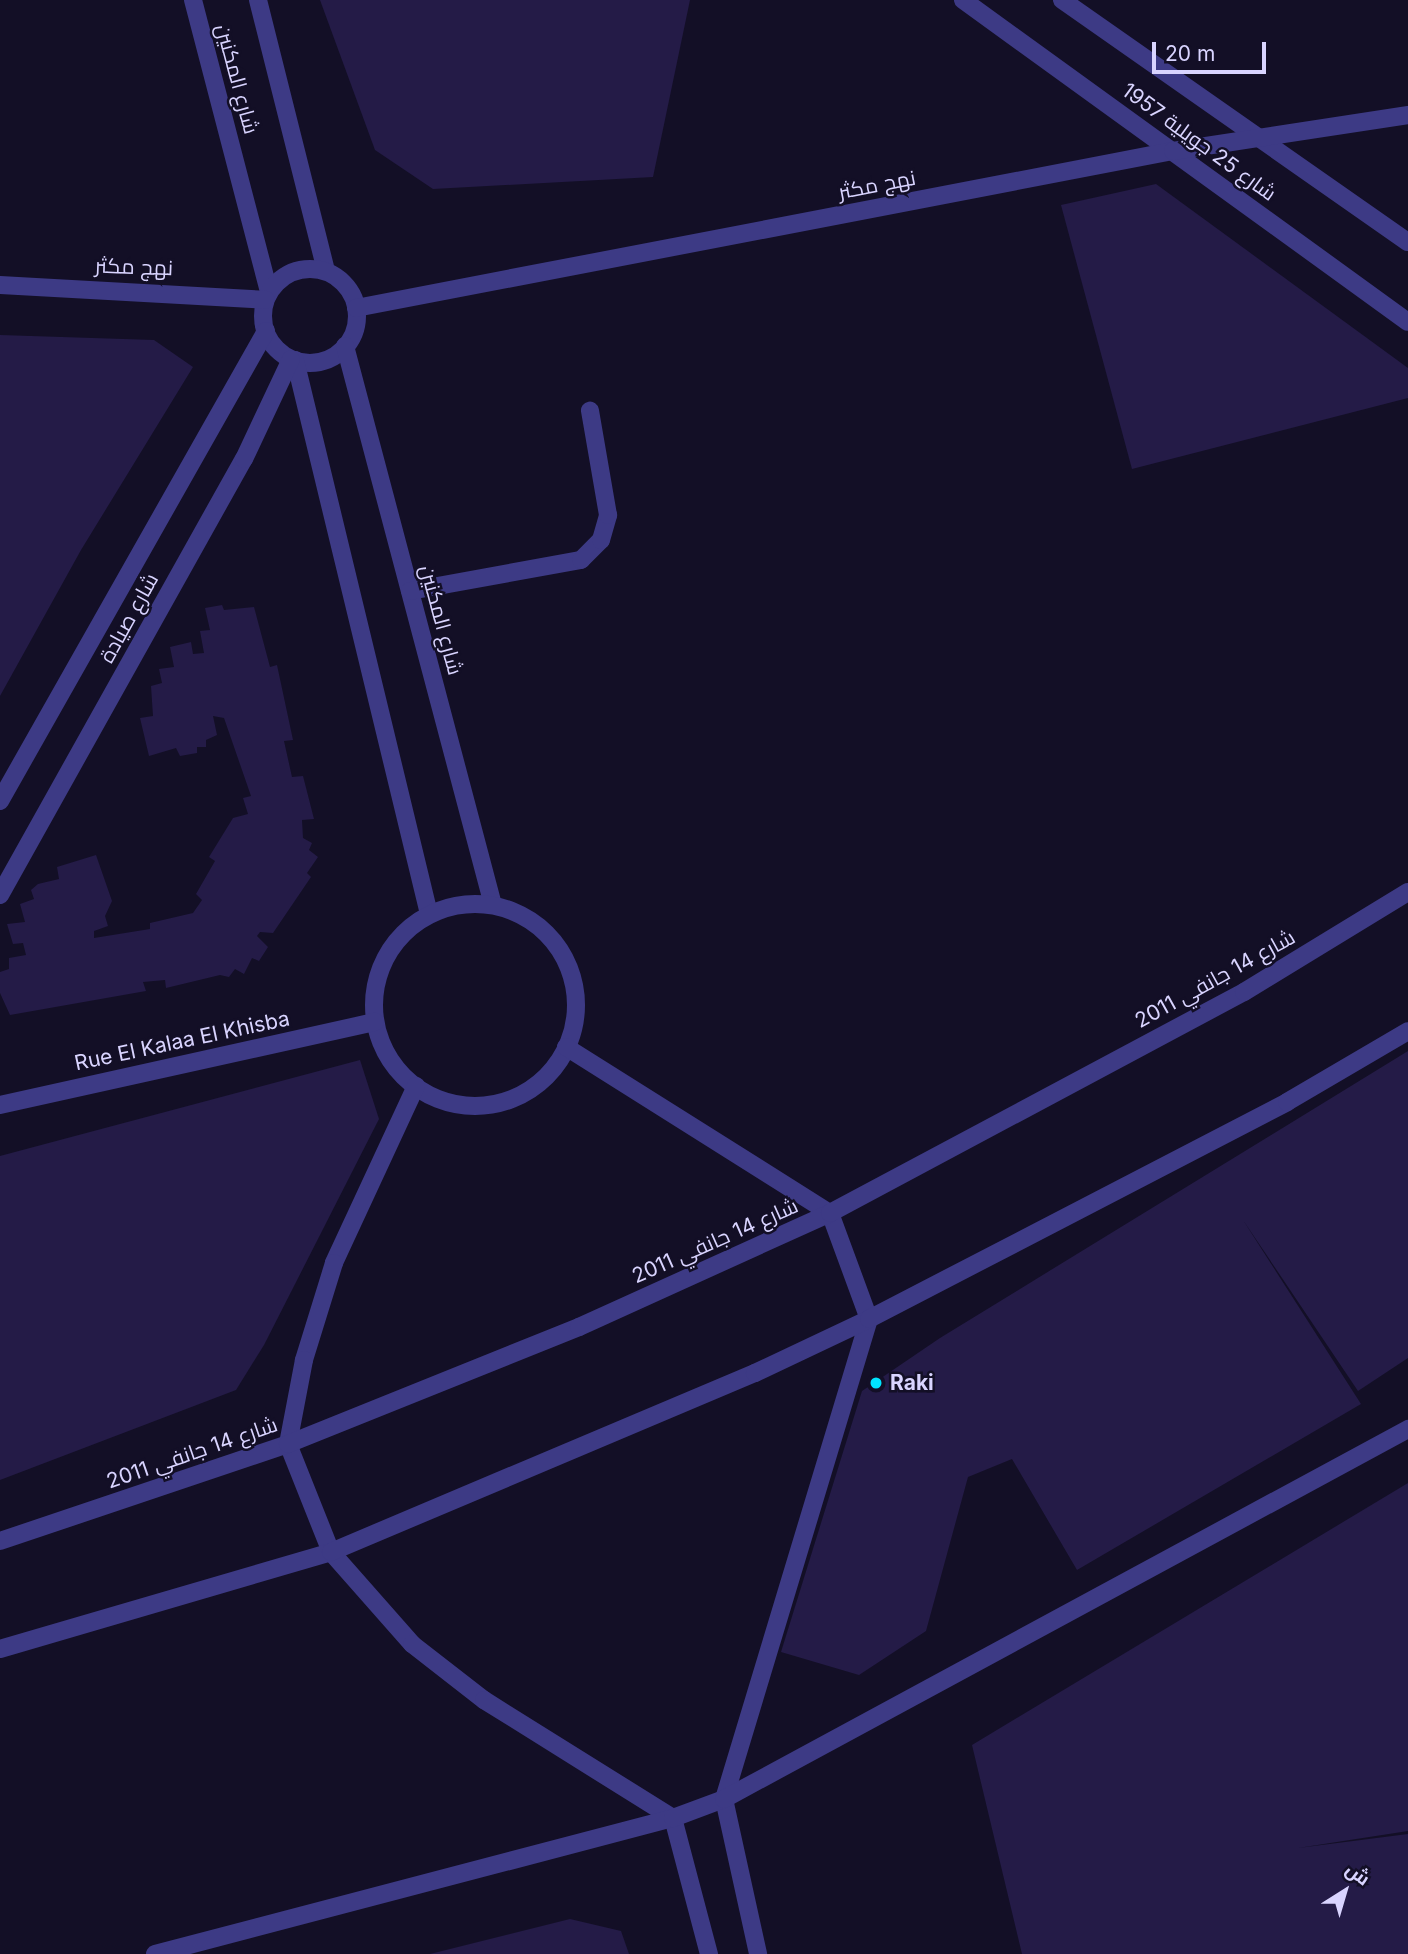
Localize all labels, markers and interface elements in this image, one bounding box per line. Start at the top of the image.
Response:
street label: شارع المكنين [210,21,264,137]
scale bar [1156,28,1270,72]
text: 20 m [1165,41,1215,66]
street label: شارع 25 جويلية 1957 [1117,78,1281,206]
street label: نهج مكثر [836,165,918,205]
street label: نهج مكثر [94,253,174,281]
street label: شارع المكنين [414,562,468,678]
street label: شارع صيادة [94,569,164,667]
street label: شارع 14 جانفي 2011 [1131,925,1299,1033]
street label: Rue El Kalaa El Khisba [72,1006,292,1076]
street label: شارع 14 جانفي 2011 [628,1193,802,1289]
place label: Raki [890,1370,934,1396]
marker: Raki [868,1375,884,1391]
street label: شارع 14 جانفي 2011 [103,1412,281,1494]
north arrow [1310,1856,1380,1926]
text: ش [1341,1857,1375,1890]

